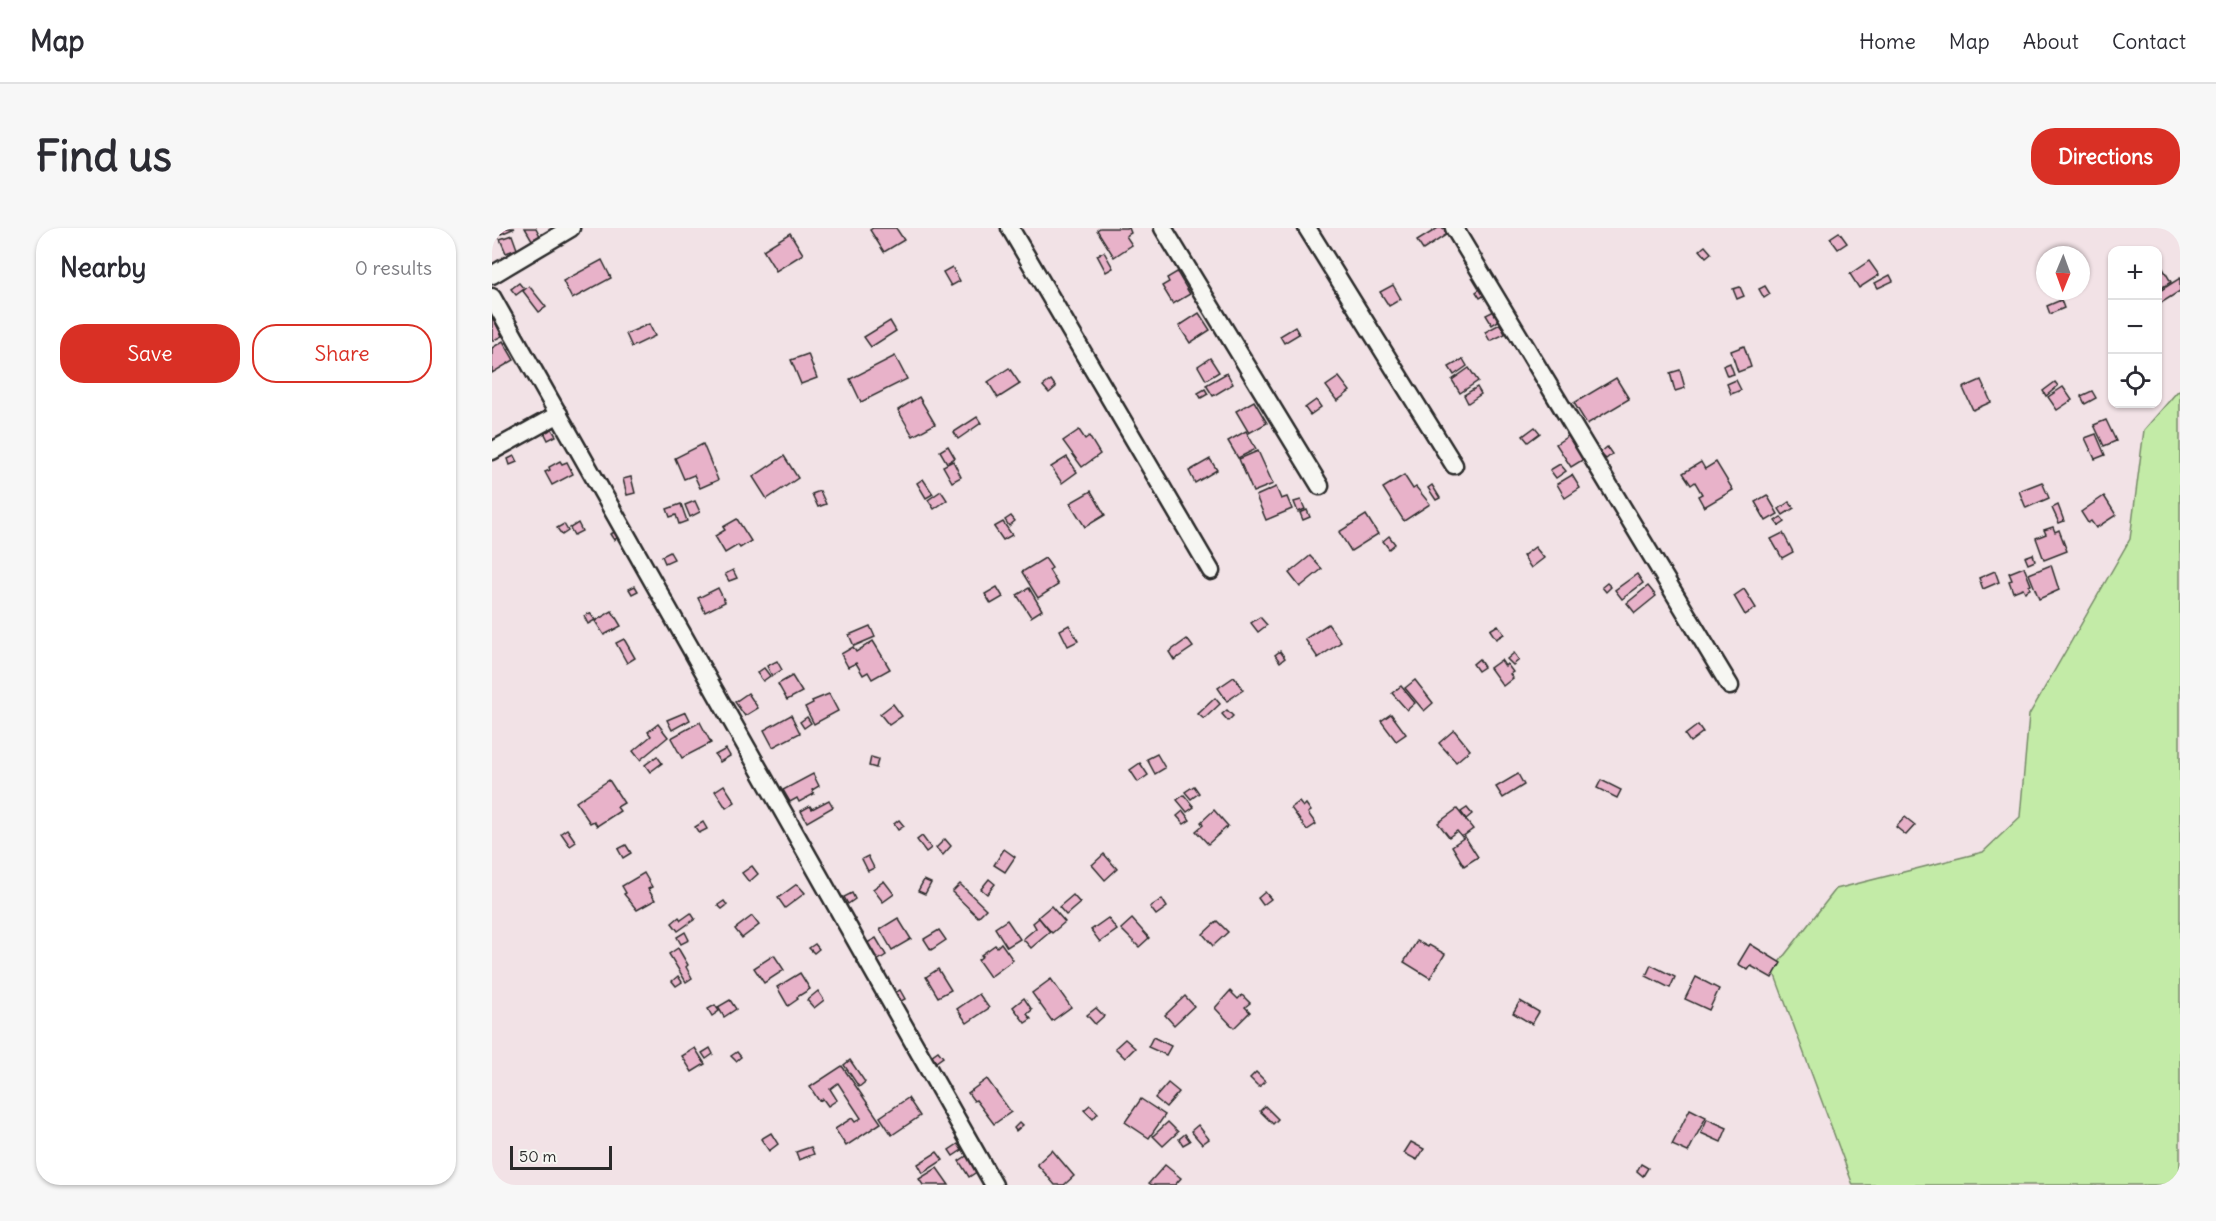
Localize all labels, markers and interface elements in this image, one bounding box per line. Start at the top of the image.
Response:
text: Map [30,23,84,59]
text: Home [1859,28,1916,55]
text: Map [1949,28,1990,55]
text: About [2023,28,2079,55]
text: Contact [2112,28,2186,55]
button: Directions [2031,128,2180,185]
text: Find us [36,130,172,182]
north arrow [2036,246,2090,300]
map controls [2108,246,2162,408]
button: + [2108,246,2162,300]
text: Nearby [60,251,146,284]
text: 0 results [355,255,432,280]
button: − [2108,300,2162,354]
button: Save [60,324,240,383]
button: Share [252,324,432,383]
button: locate [2108,354,2162,408]
scale bar [510,1143,612,1170]
text: 50 m [519,1146,557,1166]

